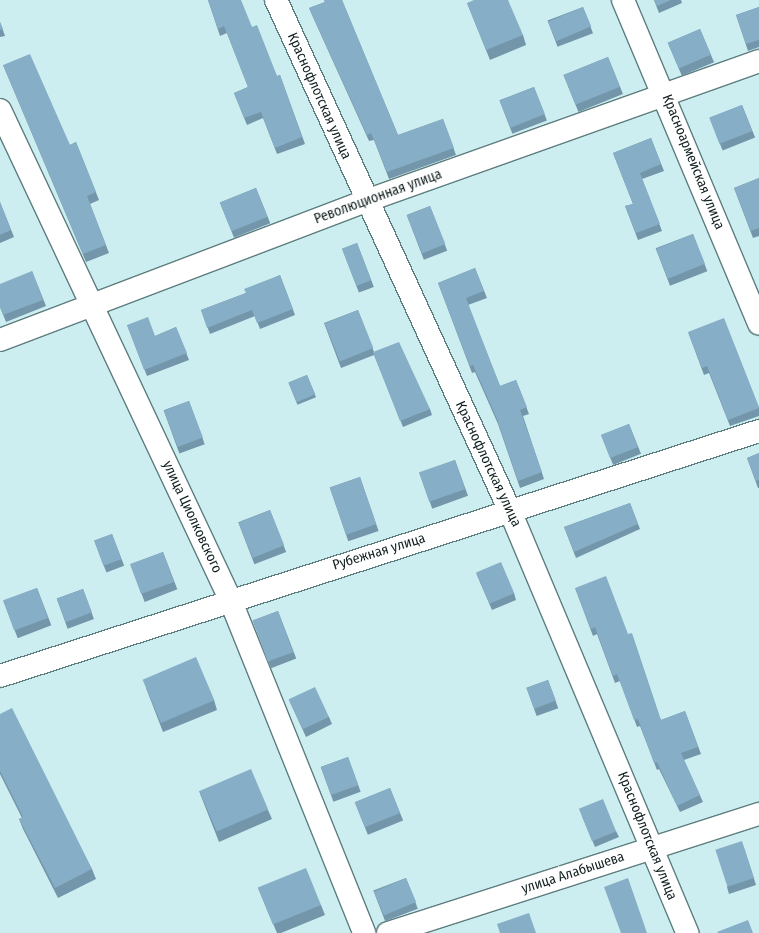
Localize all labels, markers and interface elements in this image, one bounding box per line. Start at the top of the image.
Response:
street label: Краснофлотская улица [284,30,354,162]
street label: Красноармейская улица [658,92,728,232]
street label: Революционная улица [312,166,444,228]
street label: Краснофлотская улица [451,398,525,530]
street label: улица Циолковского [159,458,225,576]
street label: Рубежная улица [331,530,427,574]
street label: Краснофлотская улица [614,769,680,903]
street label: улица Алабышева [520,848,626,898]

